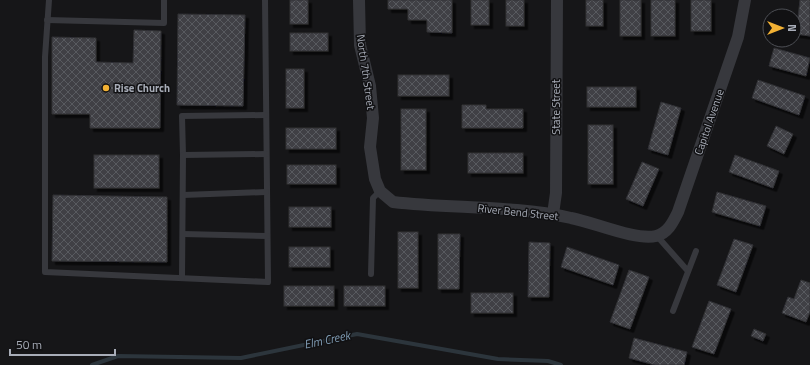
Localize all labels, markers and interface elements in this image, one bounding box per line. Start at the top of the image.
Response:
north arrow [762,8,802,48]
text: N [784,24,800,32]
street label: North 7th Street [353,33,379,111]
street label: State Street [548,79,564,135]
place label: Rise Church [114,80,170,96]
marker: Rise Church [101,83,111,93]
street label: Capitol Avenue [690,86,728,157]
street label: River Bend Street [477,200,559,224]
water label: Elm Creek [302,325,353,354]
scale bar [10,331,115,357]
text: 50 m [16,335,42,354]

